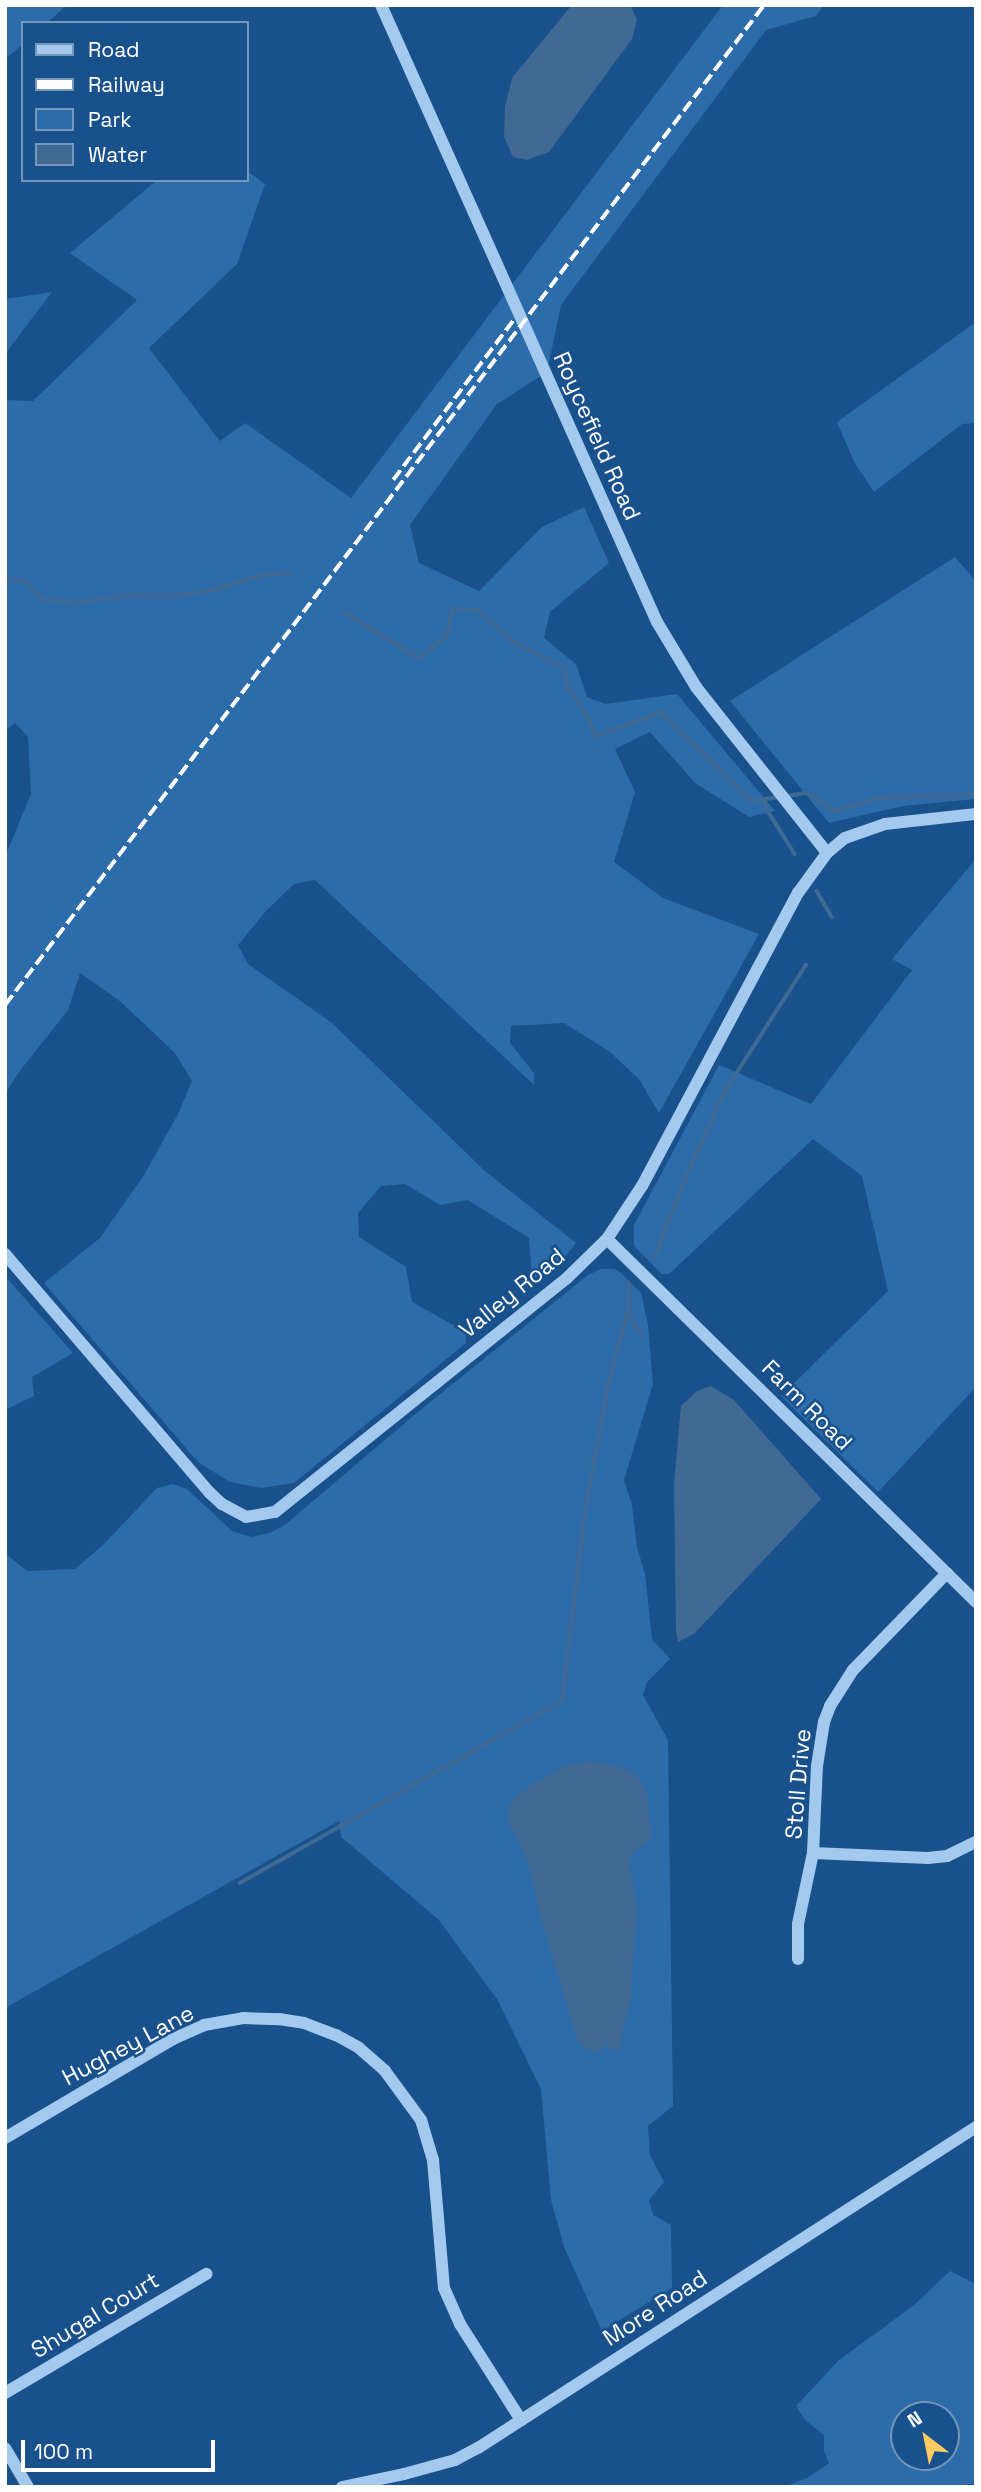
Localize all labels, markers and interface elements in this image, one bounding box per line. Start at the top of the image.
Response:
legend [21,21,248,182]
text: Road [88,36,140,63]
text: Railway [88,71,165,98]
text: Park [88,106,132,133]
text: Water [88,141,147,168]
street label: Roycefield Road [548,348,646,524]
street label: Valley Road [454,1242,570,1344]
street label: Farm Road [756,1354,858,1456]
street label: Stoll Drive [779,1728,817,1840]
street label: Hughey Lane [57,1999,199,2091]
street label: More Road [598,2264,712,2352]
street label: Shugal Court [26,2266,164,2364]
north arrow [890,2401,960,2471]
text: N [903,2405,927,2433]
scale bar [24,2426,219,2470]
text: 100 m [34,2438,93,2465]

